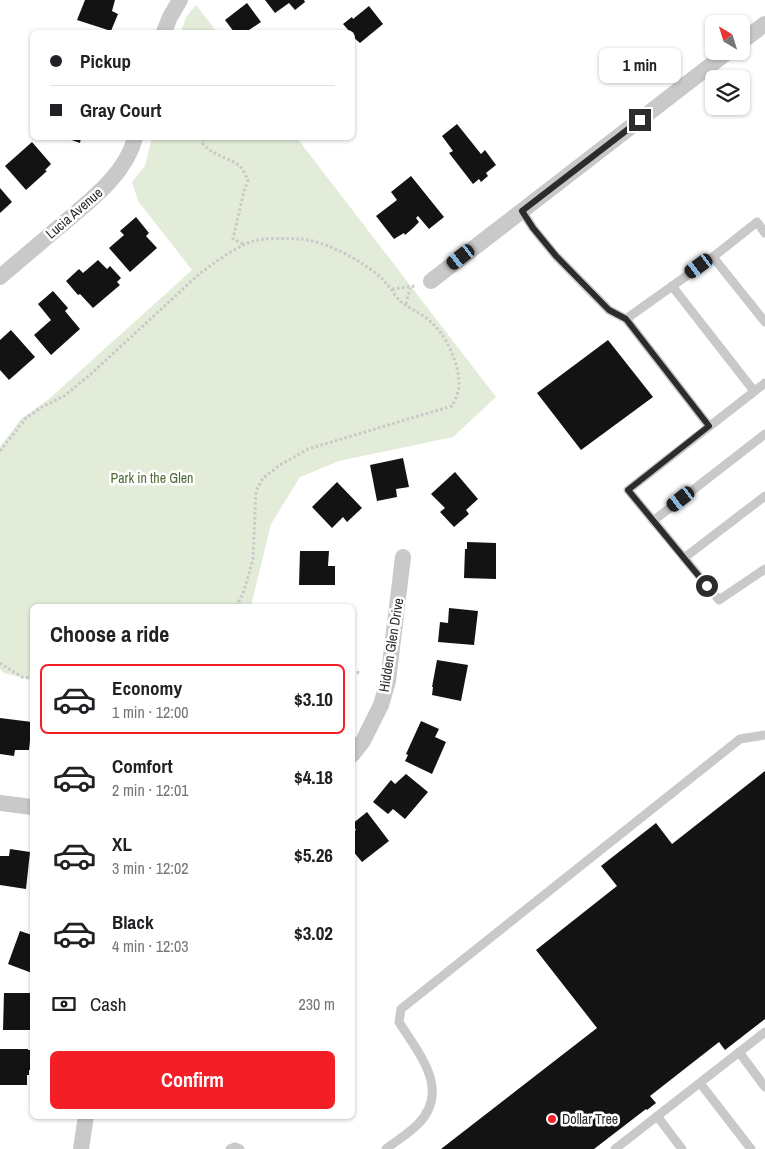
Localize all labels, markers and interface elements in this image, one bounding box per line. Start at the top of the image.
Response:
north arrow [705,15,750,60]
map controls [705,15,750,115]
text: Pickup [80,48,131,74]
callout: 1 min [599,48,681,82]
text: 1 min [623,54,657,76]
button: layers [705,70,750,115]
text: Gray Court [80,97,161,123]
route end [629,109,651,131]
street label: Lucia Avenue [42,183,106,243]
car [444,242,477,272]
car [682,251,715,281]
park label: Park in the Glen [111,469,193,487]
car [664,484,697,514]
route start [696,575,718,597]
street label: Hidden Glen Drive [375,597,407,693]
text: Choose a ride [50,619,169,649]
text: Economy [112,675,182,701]
icon: car [52,677,97,722]
text: $3.10 [294,686,333,712]
text: 1 min · 12:00 [112,701,189,723]
text: Comfort [112,753,173,779]
icon: car [52,755,97,800]
text: $4.18 [294,764,333,790]
text: 2 min · 12:01 [112,779,189,801]
text: XL [112,831,132,857]
icon: car [52,833,97,878]
text: $5.26 [294,842,333,868]
text: 3 min · 12:02 [112,857,189,879]
text: Black [112,909,154,935]
icon: car [52,911,97,956]
text: $3.02 [294,920,333,946]
text: 4 min · 12:03 [112,935,189,957]
icon: cash [50,990,78,1018]
text: Cash [90,991,126,1017]
text: 230 m [299,993,335,1015]
button: Confirm [50,1051,335,1109]
place label: Dollar Tree [562,1110,618,1128]
marker: Dollar Tree [546,1113,558,1125]

